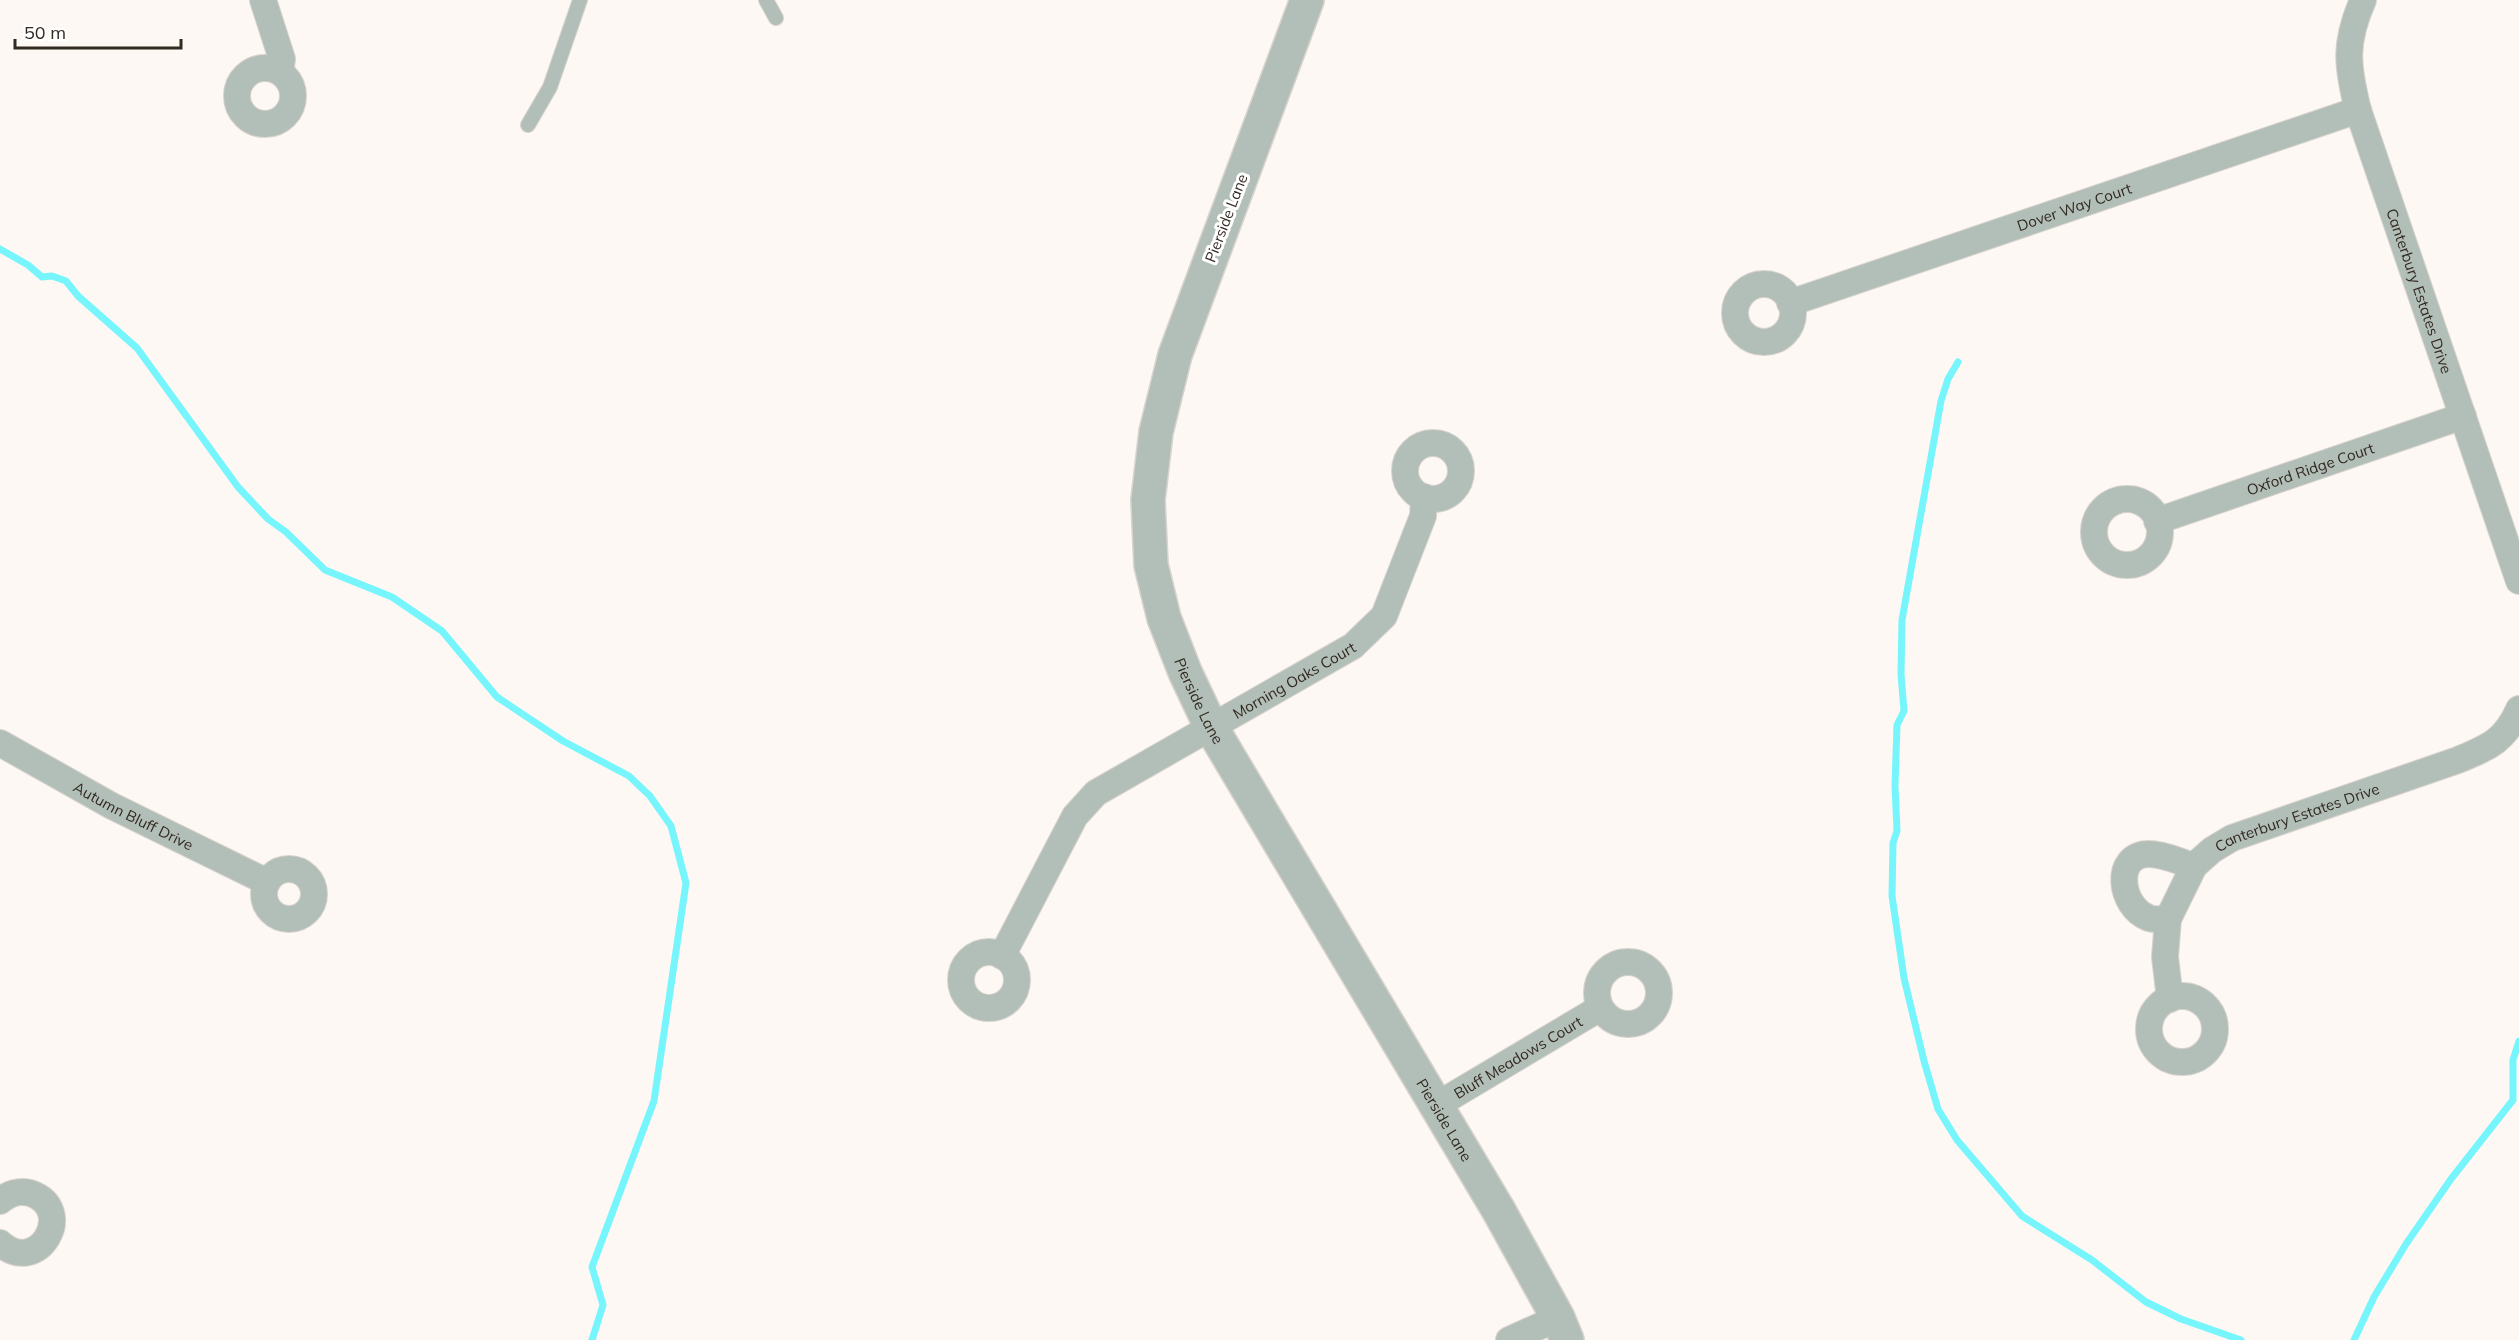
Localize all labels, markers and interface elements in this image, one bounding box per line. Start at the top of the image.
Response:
scale bar [15,12,182,50]
text: 50 m [24,21,66,44]
street label: Pierside Lane [1200,171,1252,265]
street label: Dover Way Court [2014,178,2134,235]
street label: Canterbury Estates Drive [2383,206,2457,376]
street label: Oxford Ridge Court [2244,438,2376,499]
street label: Morning Oaks Court [1229,637,1359,722]
street label: Pierside Lane [1171,655,1228,747]
street label: Autumn Bluff Drive [70,777,197,854]
street label: Canterbury Estates Drive [2211,778,2382,856]
street label: Bluff Meadows Court [1450,1011,1585,1102]
street label: Pierside Lane [1413,1075,1477,1165]

